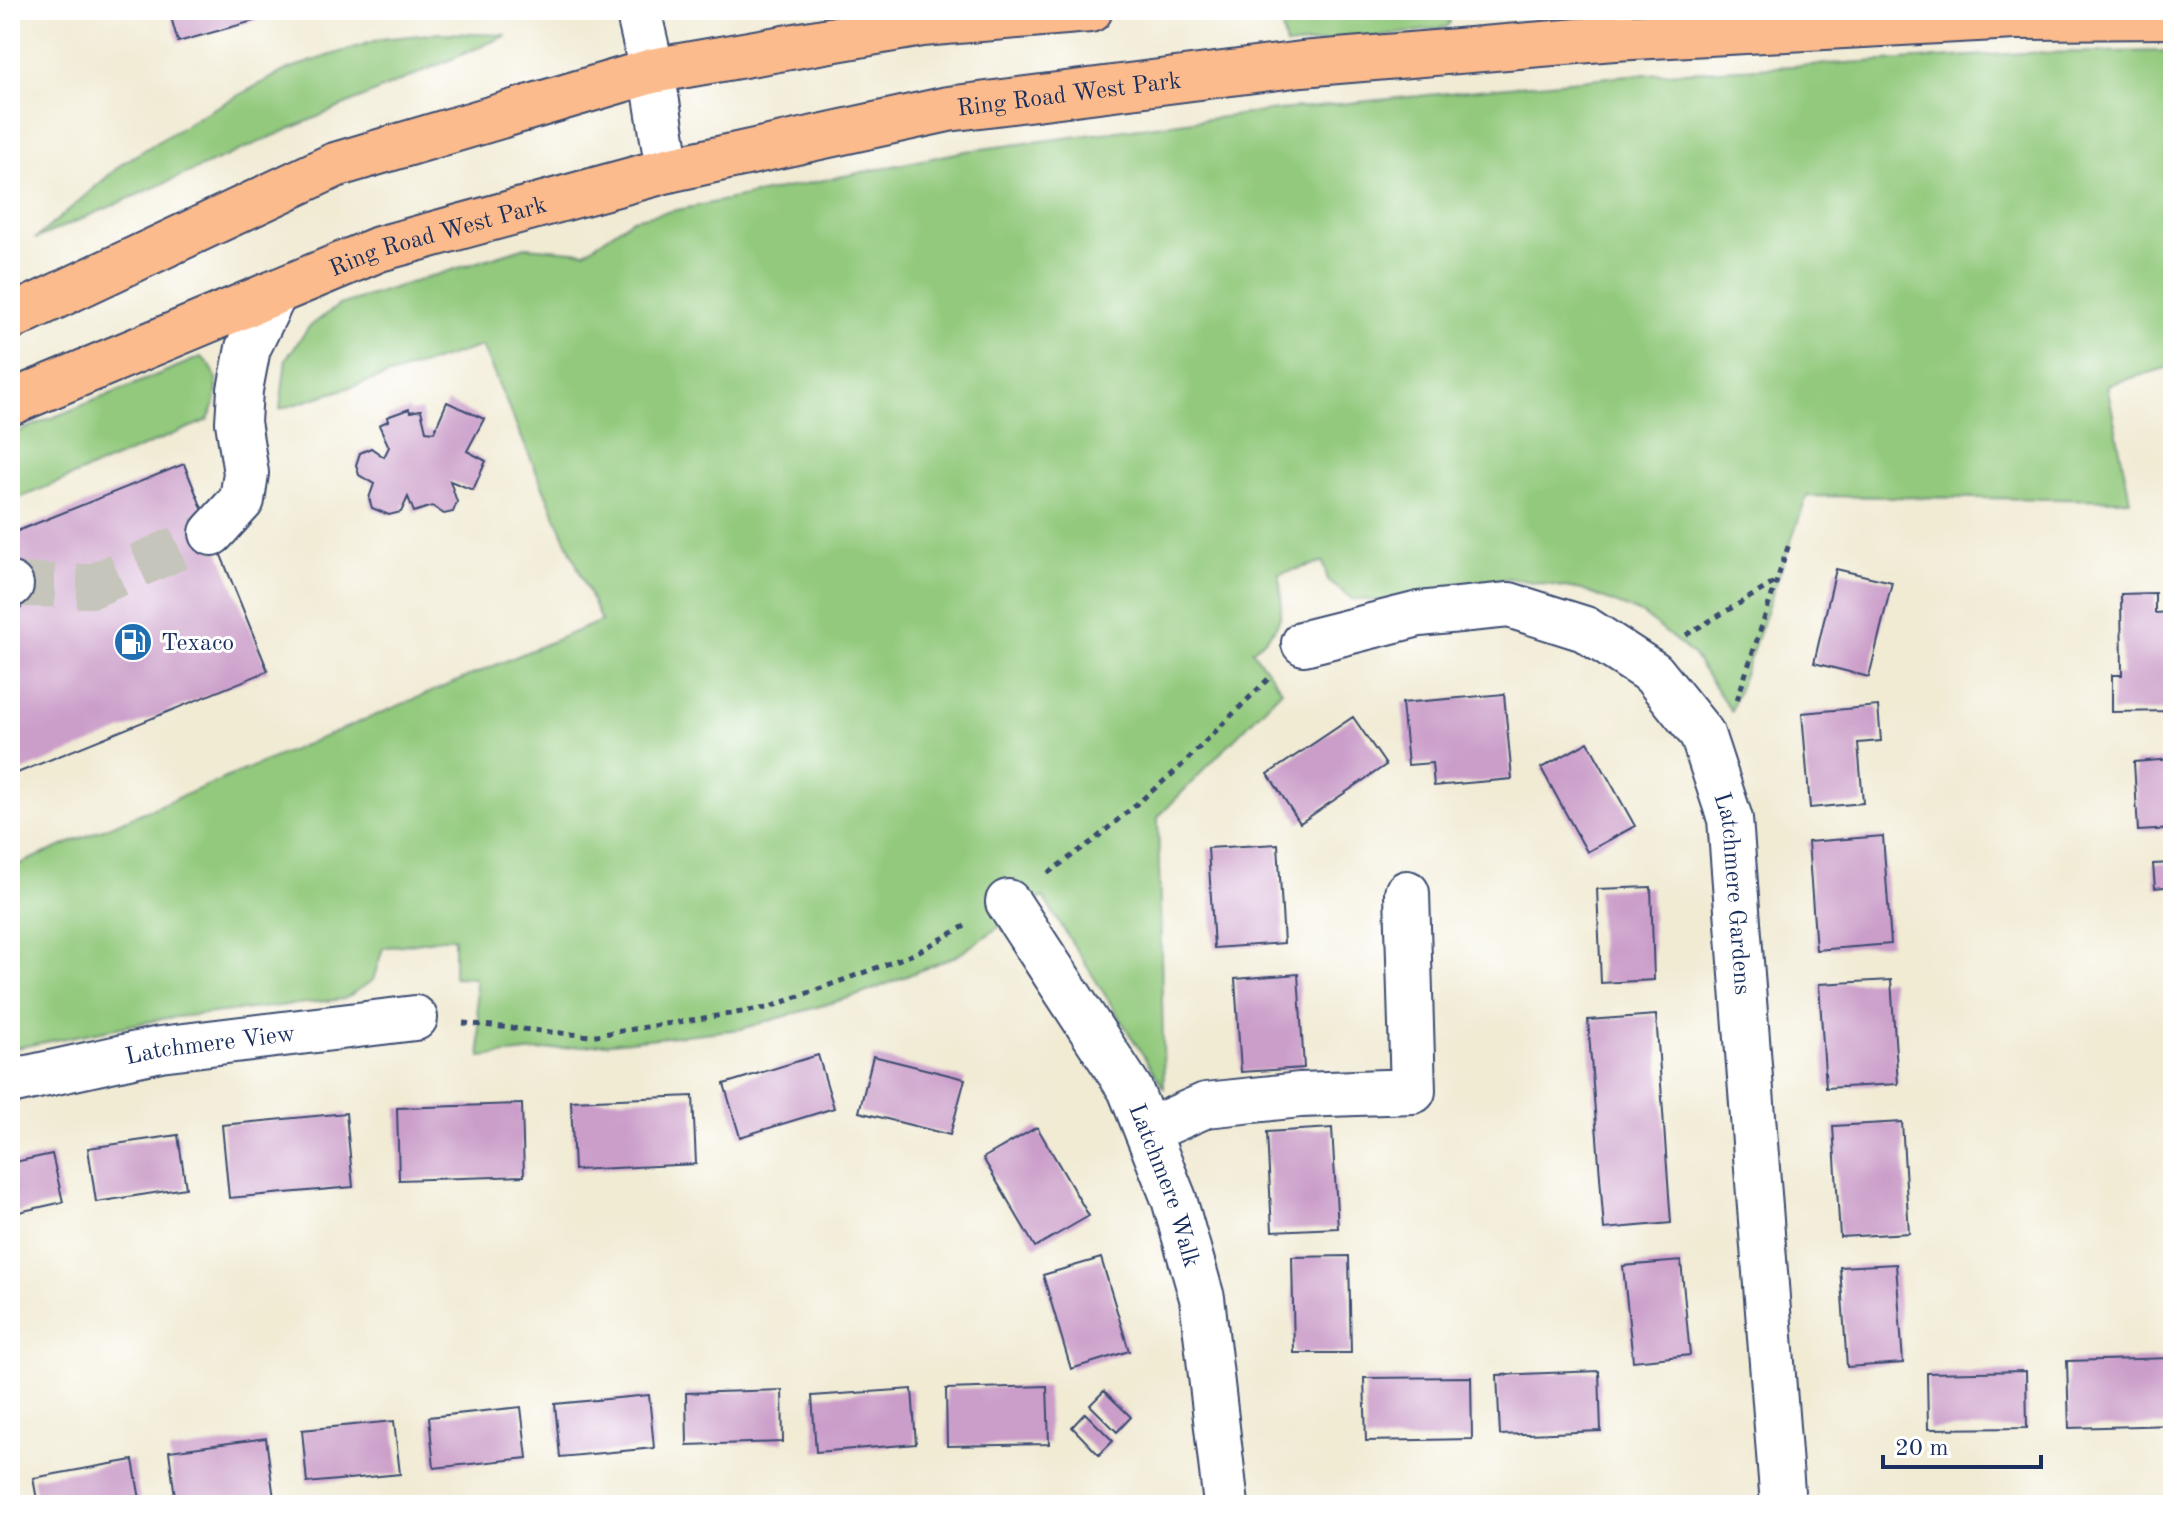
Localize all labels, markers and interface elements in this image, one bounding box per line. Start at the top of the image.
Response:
street label: Ring Road West Park [956,69,1183,122]
street label: Ring Road West Park [326,194,550,282]
fuel station icon: Texaco [112,621,154,663]
place label: Texaco [161,632,234,656]
street label: Latchmere Gardens [1708,790,1754,996]
street label: Latchmere View [123,1023,297,1070]
street label: Latchmere Walk [1123,1101,1203,1270]
scale bar [1883,1419,2041,1469]
text: 20 m [1895,1437,1949,1461]

